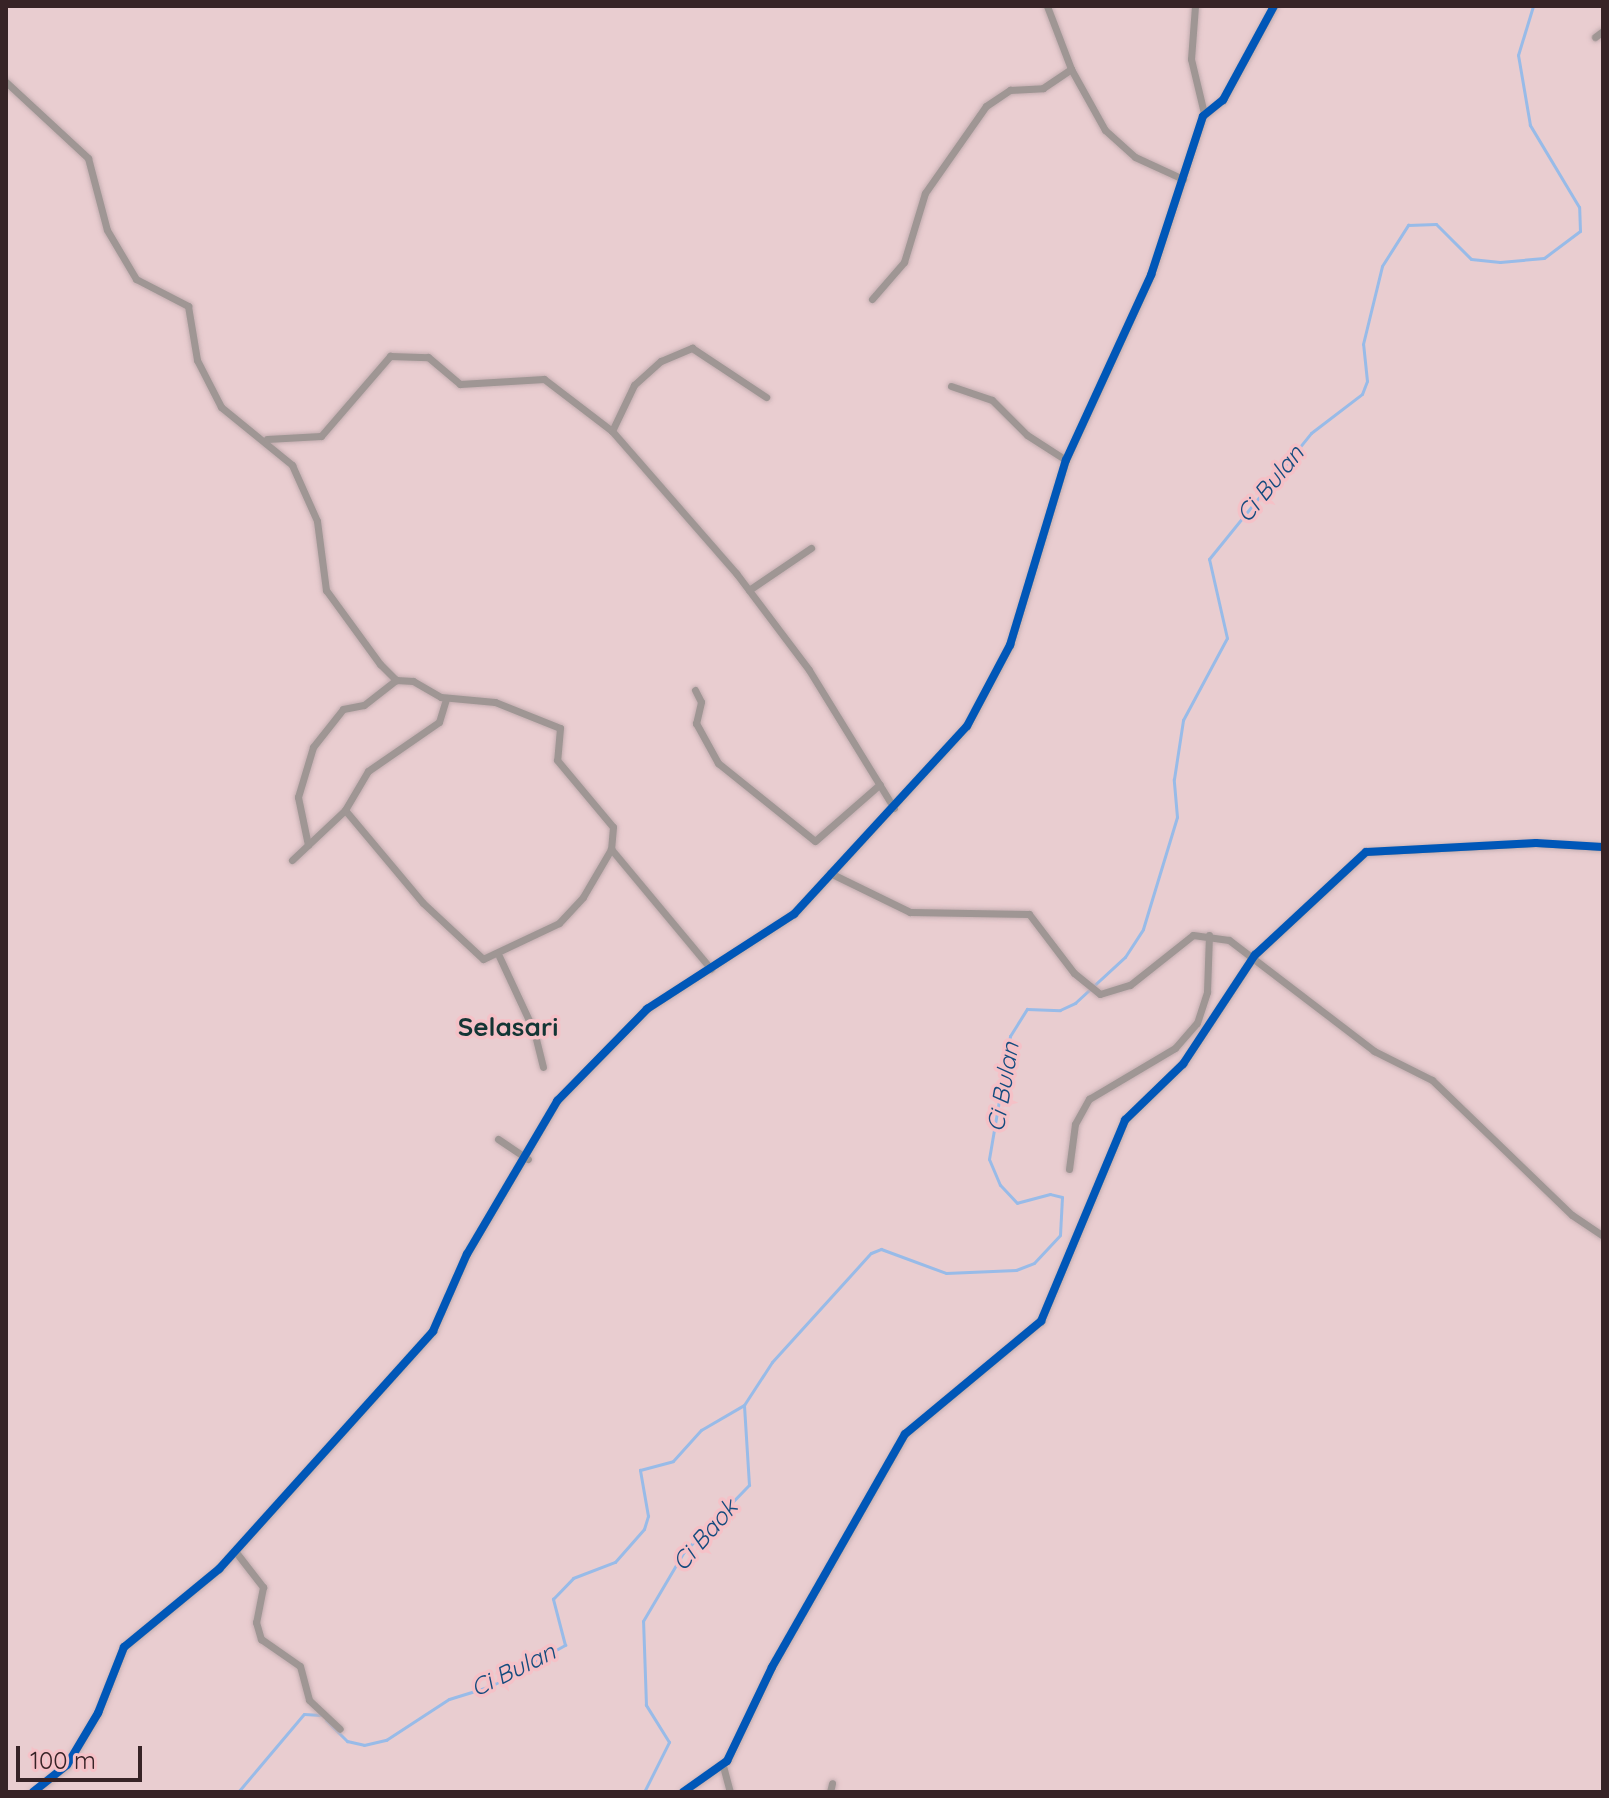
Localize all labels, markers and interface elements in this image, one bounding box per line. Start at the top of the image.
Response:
water label: Ci Bulan [1230,440,1310,528]
district label: Selasari [458,1011,558,1043]
water label: Ci Bulan [981,1040,1025,1134]
water label: Ci Baok [666,1494,744,1576]
water label: Ci Bulan [466,1637,560,1703]
scale bar [20,1730,146,1780]
text: 100 m [30,1745,96,1775]

